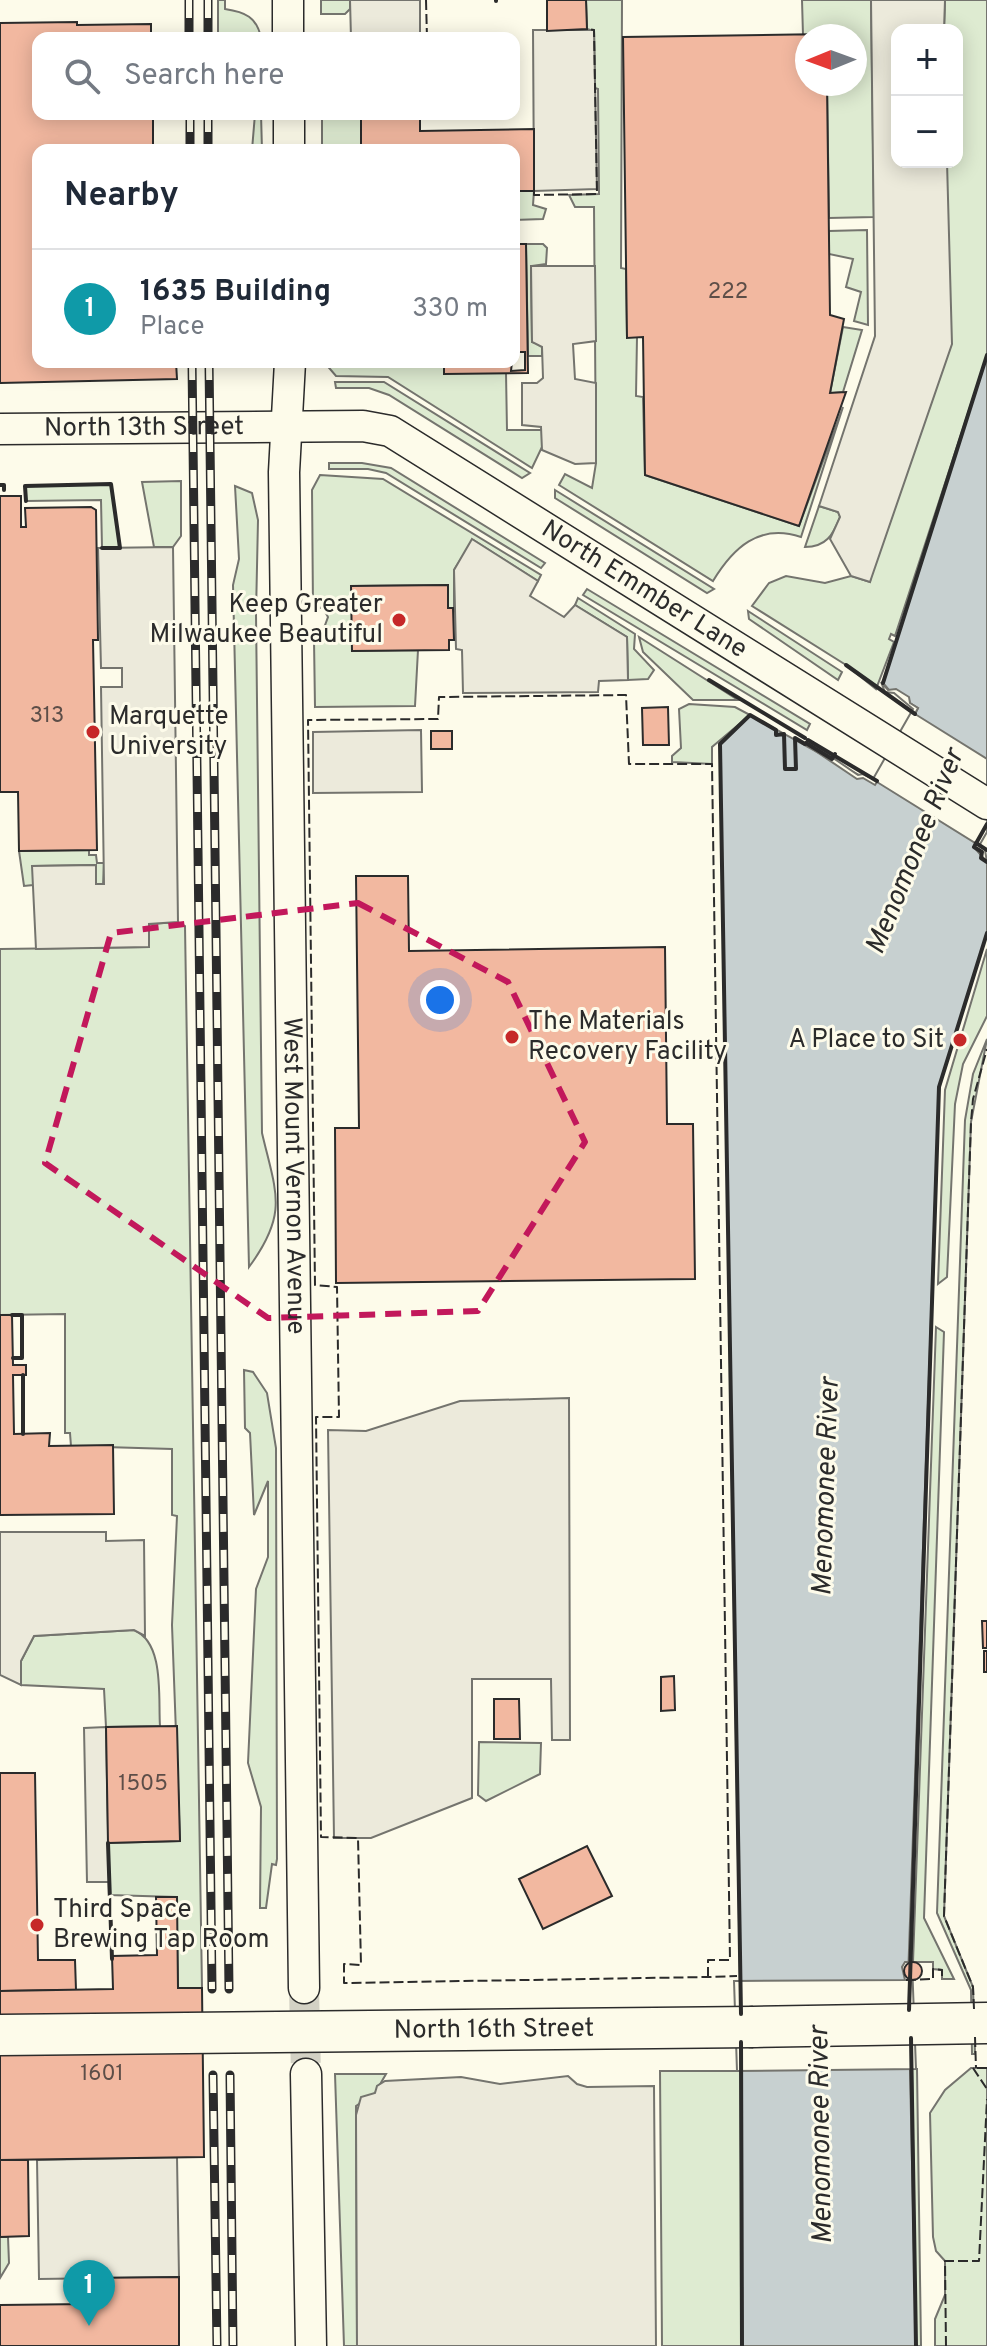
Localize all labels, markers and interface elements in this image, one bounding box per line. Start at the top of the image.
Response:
north arrow [795,24,867,96]
map controls [891,24,963,168]
button: + [891,24,963,96]
search box [32,32,520,120]
icon: search [60,54,104,98]
text: Search here [124,58,284,95]
button: − [891,96,963,168]
text: Nearby [64,175,179,218]
text: 1635 Building [140,274,331,311]
house number: 222 [708,279,748,306]
text: 1 [85,293,95,326]
text: 330 m [412,293,488,326]
text: Place [140,311,204,344]
street label: North 13th Street [44,410,244,445]
street label: North Emmber Lane [535,513,753,666]
place label: Keep Greater Milwaukee Beautiful [150,589,383,652]
marker: Keep Greater Milwaukee Beautiful [390,611,408,629]
place label: Marquette University [109,701,228,764]
house number: 313 [30,703,64,730]
marker: Marquette University [84,723,102,741]
water label: Menomonee River [858,742,974,960]
your location [420,980,460,1020]
place label: The Materials Recovery Facility [528,1006,727,1069]
street label: West Mount Vernon Avenue [275,1017,312,1335]
place label: A Place to Sit [789,1024,944,1057]
marker: The Materials Recovery Facility [503,1028,521,1046]
marker: A Place to Sit [951,1031,969,1049]
water label: Menomonee River [805,1375,849,1597]
house number: 1505 [118,1771,168,1798]
place label: Third Space Brewing Tap Room [53,1894,269,1957]
marker: Third Space Brewing Tap Room [28,1916,46,1934]
street label: North 16th Street [394,2012,594,2047]
water label: Menomonee River [802,2023,842,2244]
house number: 1601 [80,2061,124,2088]
pin: 1 [63,2260,115,2326]

